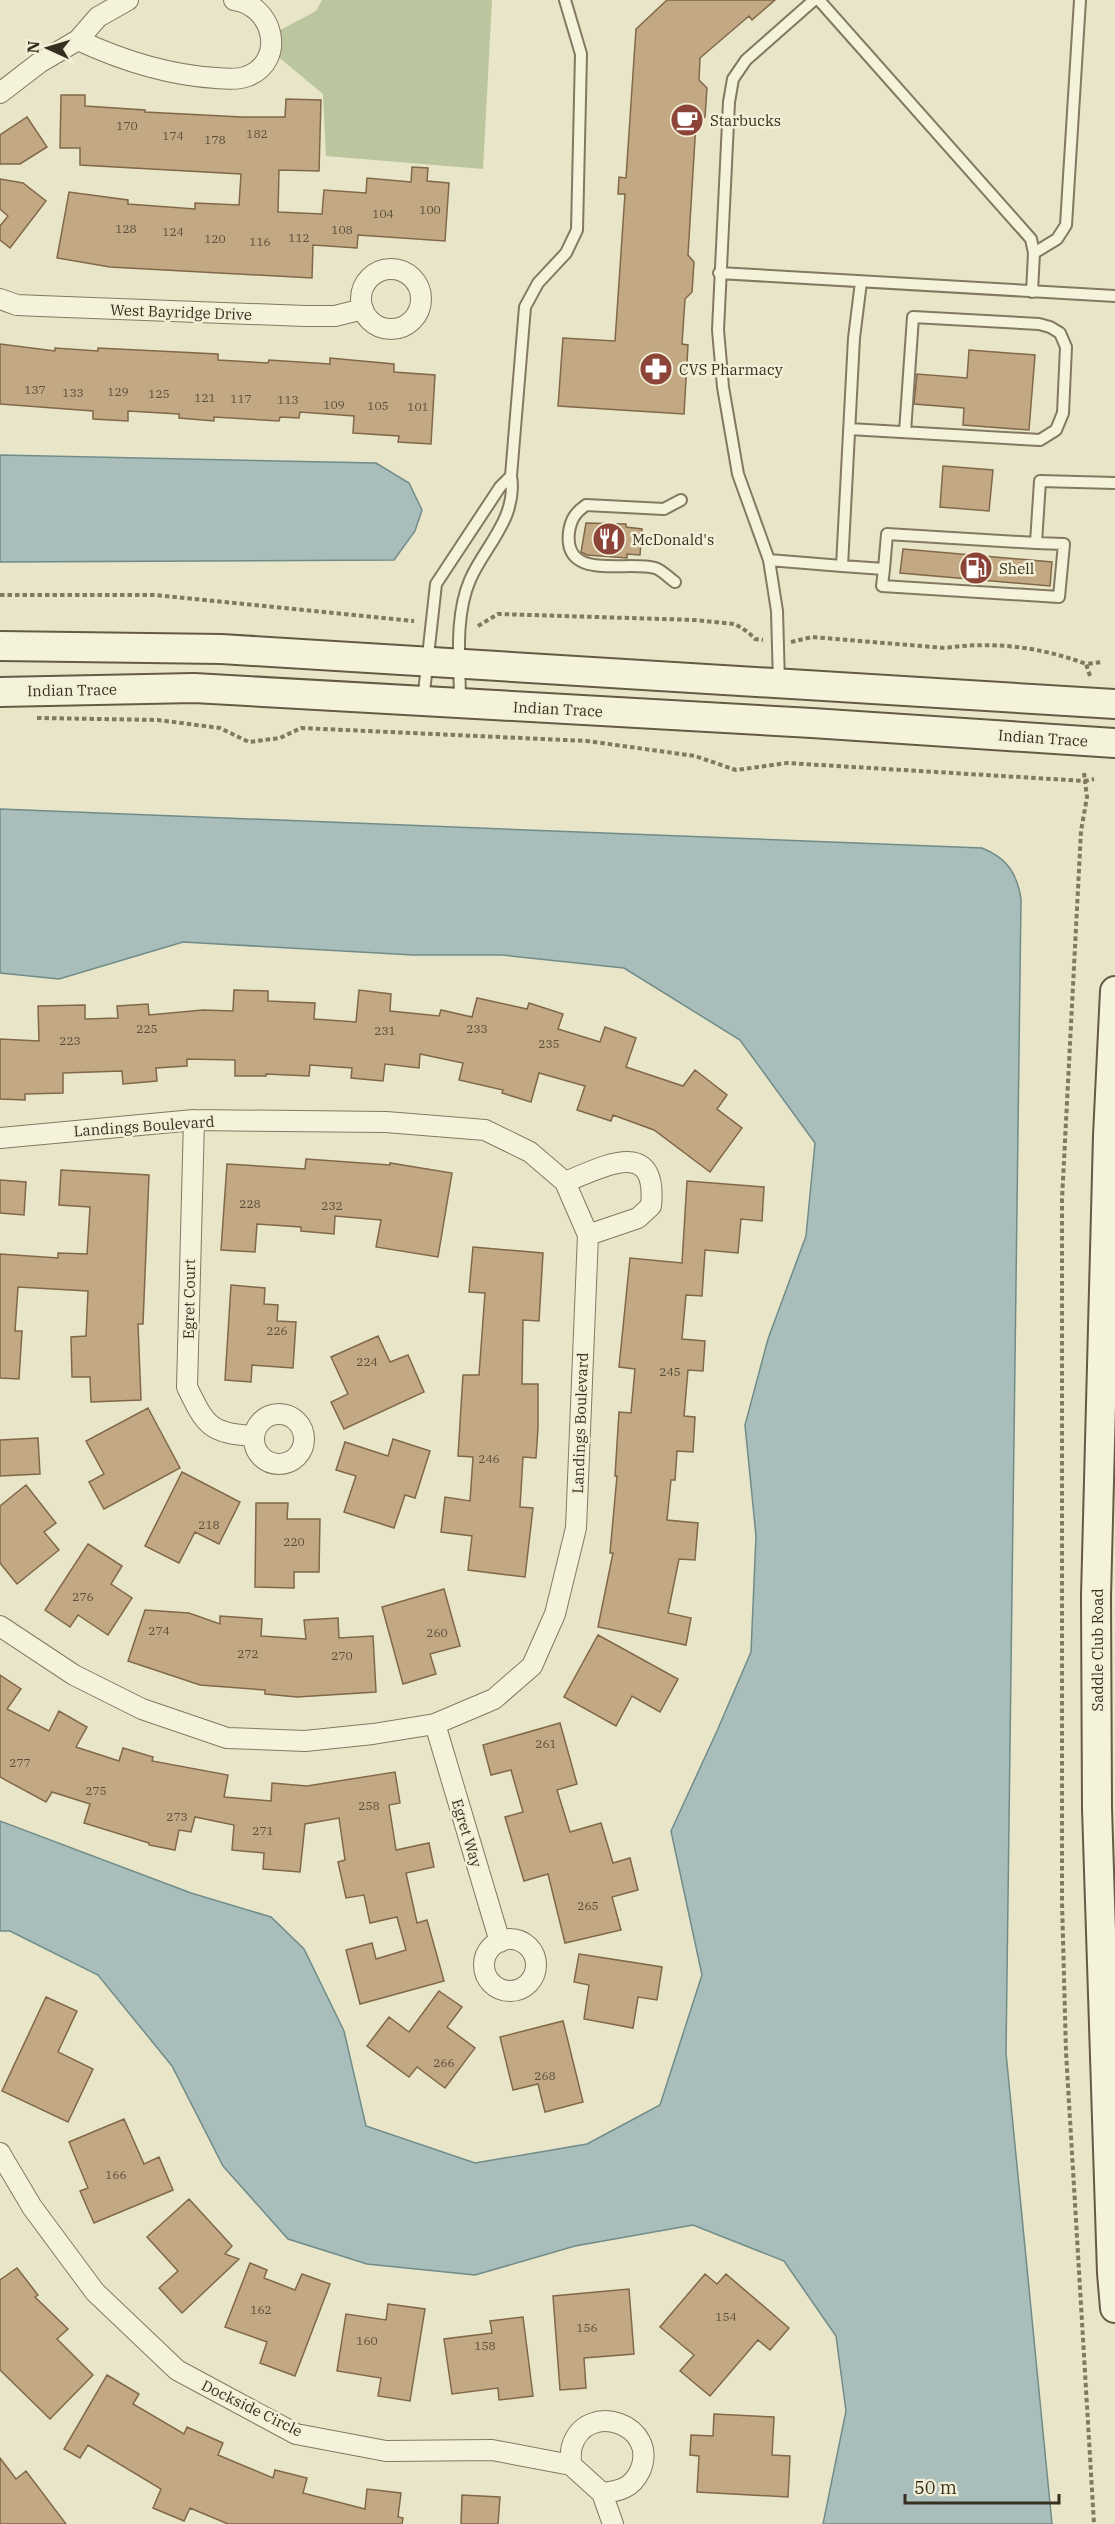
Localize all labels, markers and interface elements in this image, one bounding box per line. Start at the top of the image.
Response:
north arrow [18,18,78,78]
text: N [23,40,43,54]
cafe icon: Starbucks [669,102,705,138]
place label: Starbucks [710,111,781,130]
house number: 170 [116,118,138,133]
house number: 182 [246,126,268,141]
house number: 174 [162,128,184,143]
house number: 178 [204,132,226,147]
house number: 100 [419,202,441,217]
house number: 104 [372,206,394,221]
house number: 128 [115,221,137,236]
house number: 108 [331,222,353,237]
house number: 124 [162,224,184,239]
house number: 112 [288,230,310,245]
house number: 120 [204,231,226,246]
house number: 116 [249,234,271,249]
street label: West Bayridge Drive [110,300,252,324]
pharmacy icon: CVS Pharmacy [638,351,674,387]
place label: CVS Pharmacy [679,360,783,379]
house number: 137 [24,382,46,397]
house number: 129 [107,384,129,399]
house number: 133 [62,385,84,400]
house number: 125 [148,386,170,401]
house number: 121 [194,390,216,405]
house number: 117 [230,391,252,406]
house number: 113 [277,392,299,407]
house number: 109 [323,397,345,412]
house number: 105 [367,398,389,413]
house number: 101 [407,399,429,414]
restaurant icon: McDonald's [591,521,627,557]
place label: McDonald's [632,530,714,549]
fuel station icon: Shell [958,550,994,586]
place label: Shell [999,559,1034,578]
street label: Indian Trace [27,680,117,700]
street label: Indian Trace [513,697,603,721]
street label: Indian Trace [997,725,1089,751]
house number: 225 [136,1021,158,1036]
house number: 233 [466,1021,488,1036]
house number: 231 [374,1023,396,1038]
house number: 223 [59,1033,81,1048]
house number: 235 [538,1036,560,1051]
street label: Landings Boulevard [73,1112,215,1140]
house number: 228 [239,1196,261,1211]
house number: 232 [321,1198,343,1213]
street label: Egret Court [179,1259,199,1339]
house number: 226 [266,1323,288,1338]
street label: Landings Boulevard [568,1352,592,1494]
house number: 224 [356,1354,378,1369]
house number: 245 [659,1364,681,1379]
house number: 246 [478,1451,500,1466]
house number: 218 [198,1517,220,1532]
house number: 220 [283,1534,305,1549]
street label: Saddle Club Road [1088,1588,1107,1712]
house number: 276 [72,1589,94,1604]
house number: 274 [148,1623,170,1638]
house number: 260 [426,1625,448,1640]
house number: 272 [237,1646,259,1661]
house number: 270 [331,1648,353,1663]
house number: 261 [535,1736,557,1751]
house number: 277 [9,1755,31,1770]
house number: 275 [85,1783,107,1798]
street label: Egret Way [448,1796,486,1870]
house number: 258 [358,1798,380,1813]
house number: 273 [166,1809,188,1824]
house number: 271 [252,1823,274,1838]
house number: 265 [577,1898,599,1913]
house number: 266 [433,2055,455,2070]
house number: 268 [534,2068,556,2083]
house number: 166 [105,2167,127,2182]
house number: 162 [250,2302,272,2317]
house number: 154 [715,2309,737,2324]
house number: 156 [576,2320,598,2335]
house number: 160 [356,2333,378,2348]
house number: 158 [474,2338,496,2353]
street label: Dockside Circle [199,2375,305,2441]
scale bar [905,2467,1060,2505]
text: 50 m [914,2476,957,2499]

